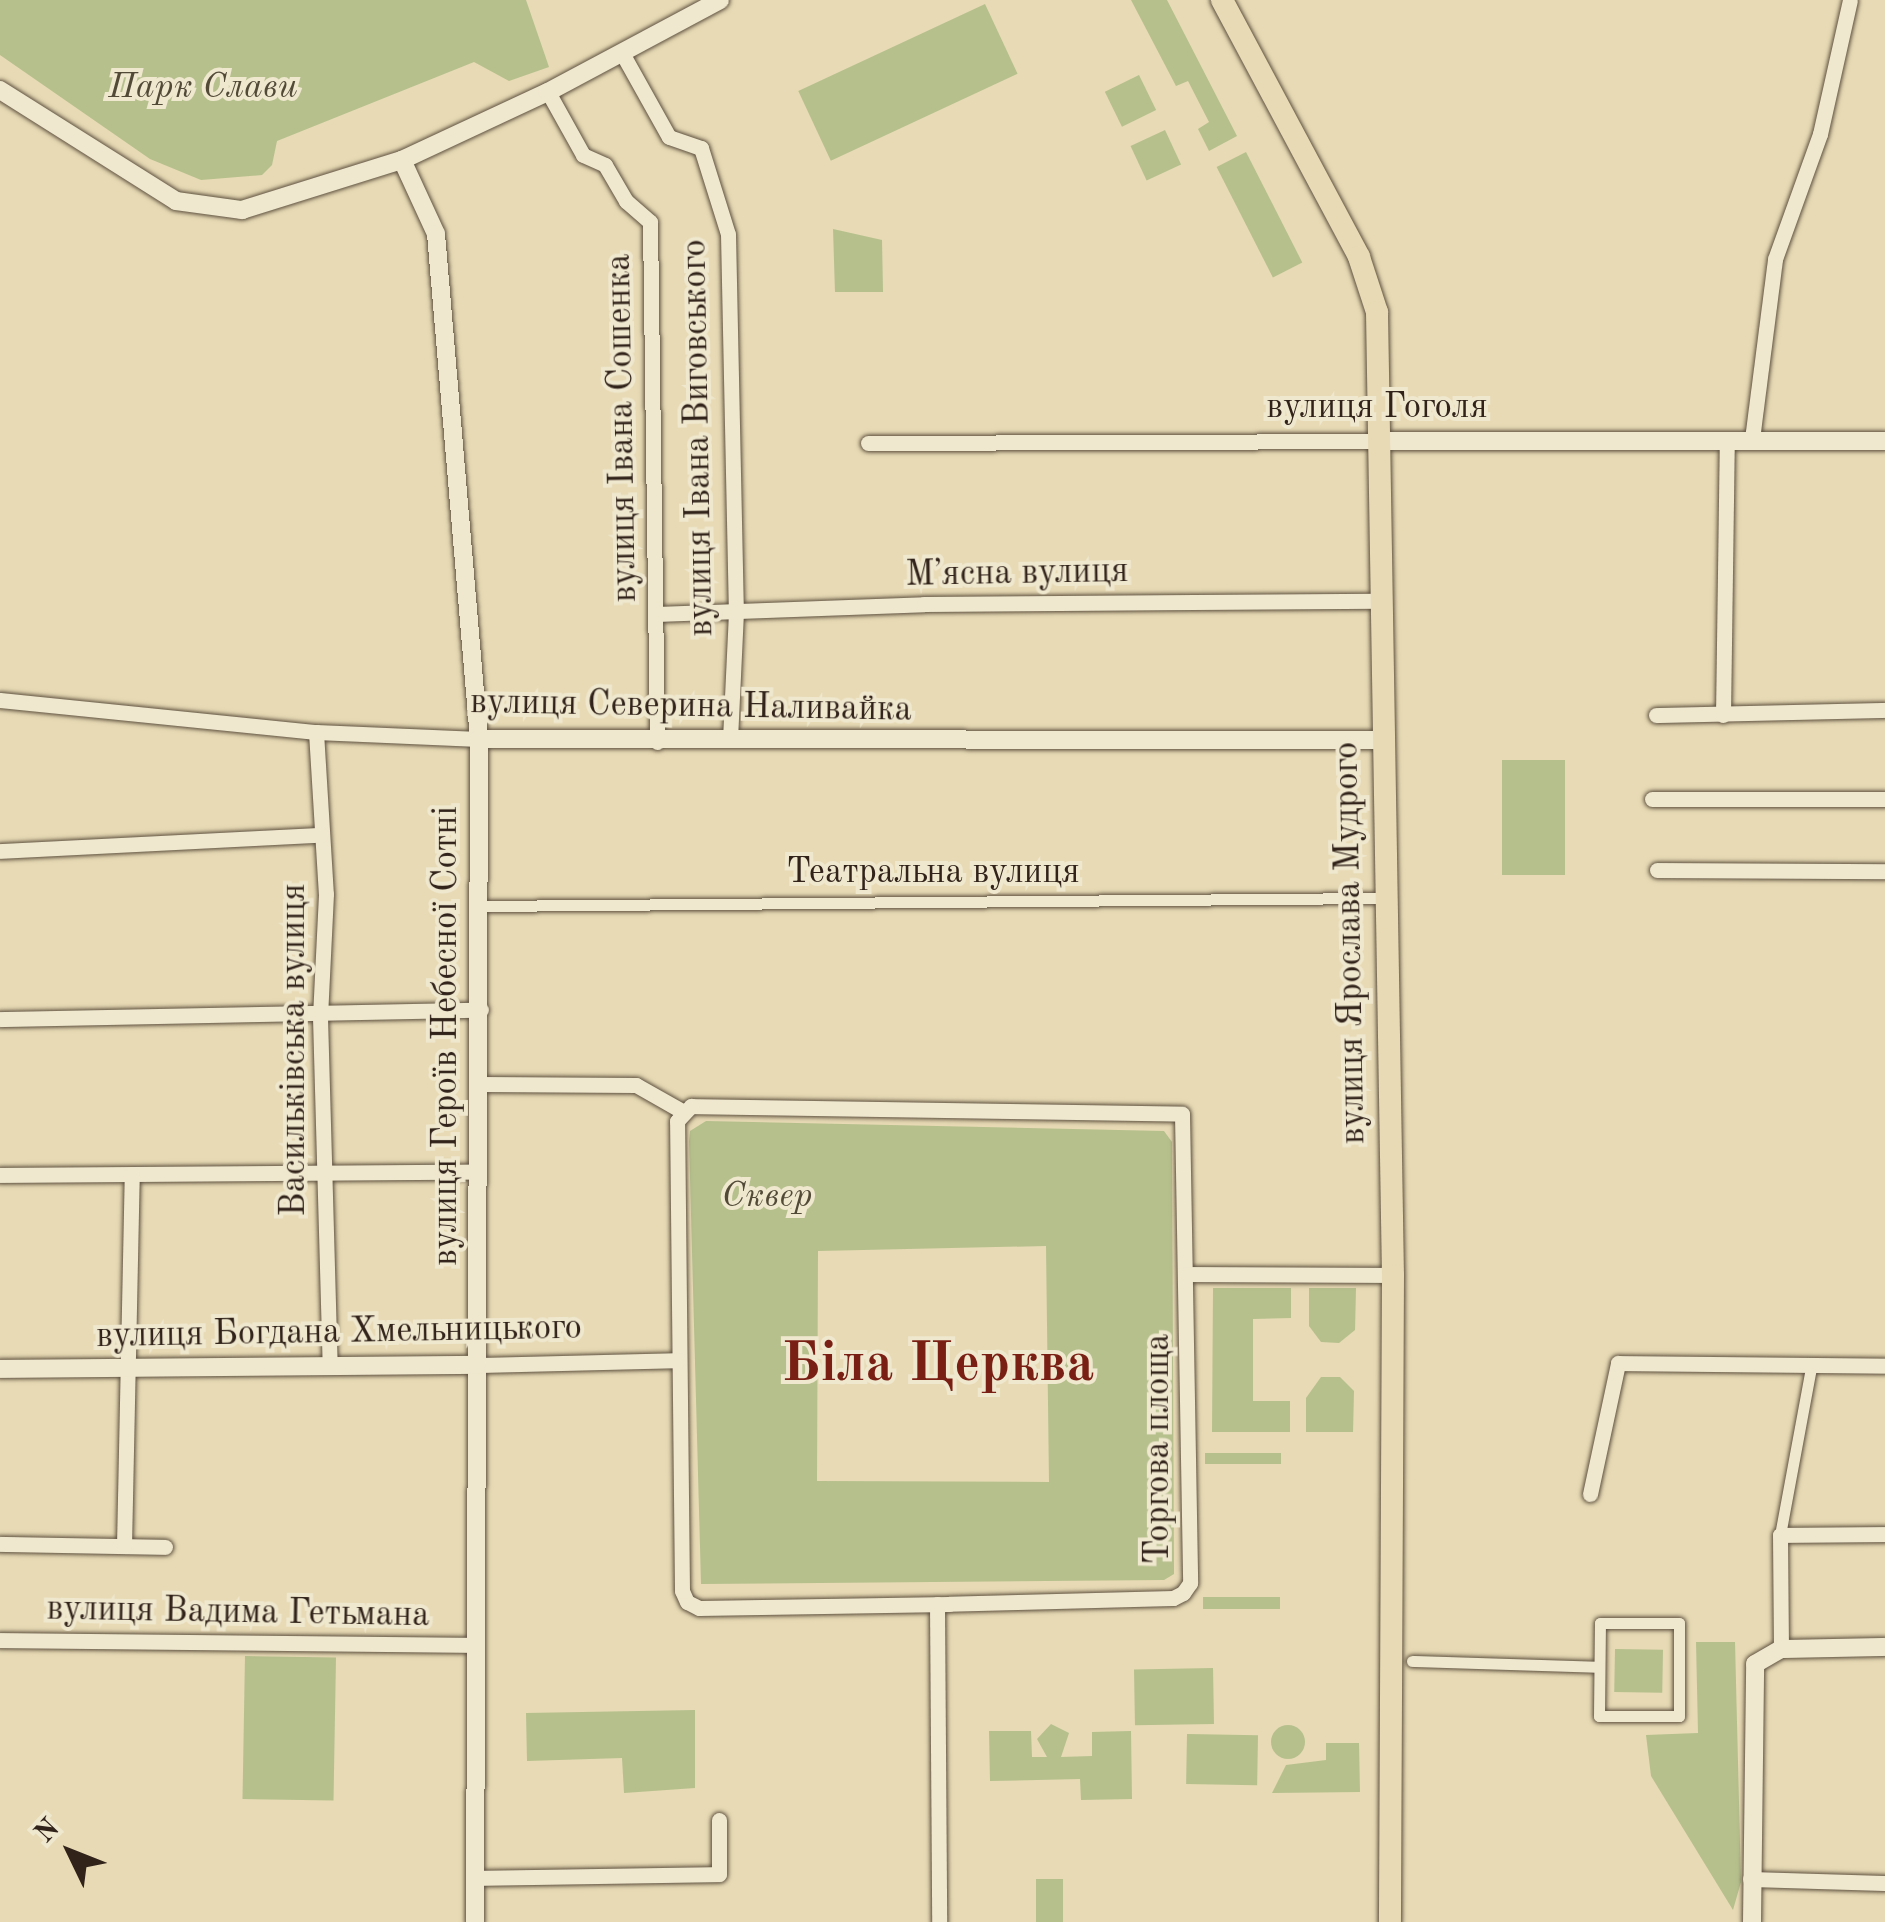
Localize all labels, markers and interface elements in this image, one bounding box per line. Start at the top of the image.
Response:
park label: Парк Слави [108,67,298,109]
street label: вулиця Івана Виговського [675,239,723,637]
street label: вулиця Івана Сошенка [599,253,647,603]
street label: вулиця Гоголя [1266,387,1488,429]
street label: Мʼясна вулиця [905,551,1129,597]
street label: вулиця Северина Наливайка [470,682,912,732]
street label: вулиця Ярослава Мудрого [1326,741,1376,1145]
street label: вулиця Героїв Небесної Сотні [426,806,468,1266]
street label: Театральна вулиця [786,852,1080,894]
street label: Васильківська вулиця [274,883,316,1217]
park label: Сквер [722,1176,812,1218]
street label: вулиця Богдана Хмельницького [96,1308,582,1358]
district label: Біла Церква [781,1333,1095,1399]
street label: Торгова площа [1138,1334,1180,1564]
street label: вулиця Вадима Гетьмана [46,1589,430,1637]
north arrow [20,1802,120,1902]
text: N [31,1814,66,1849]

